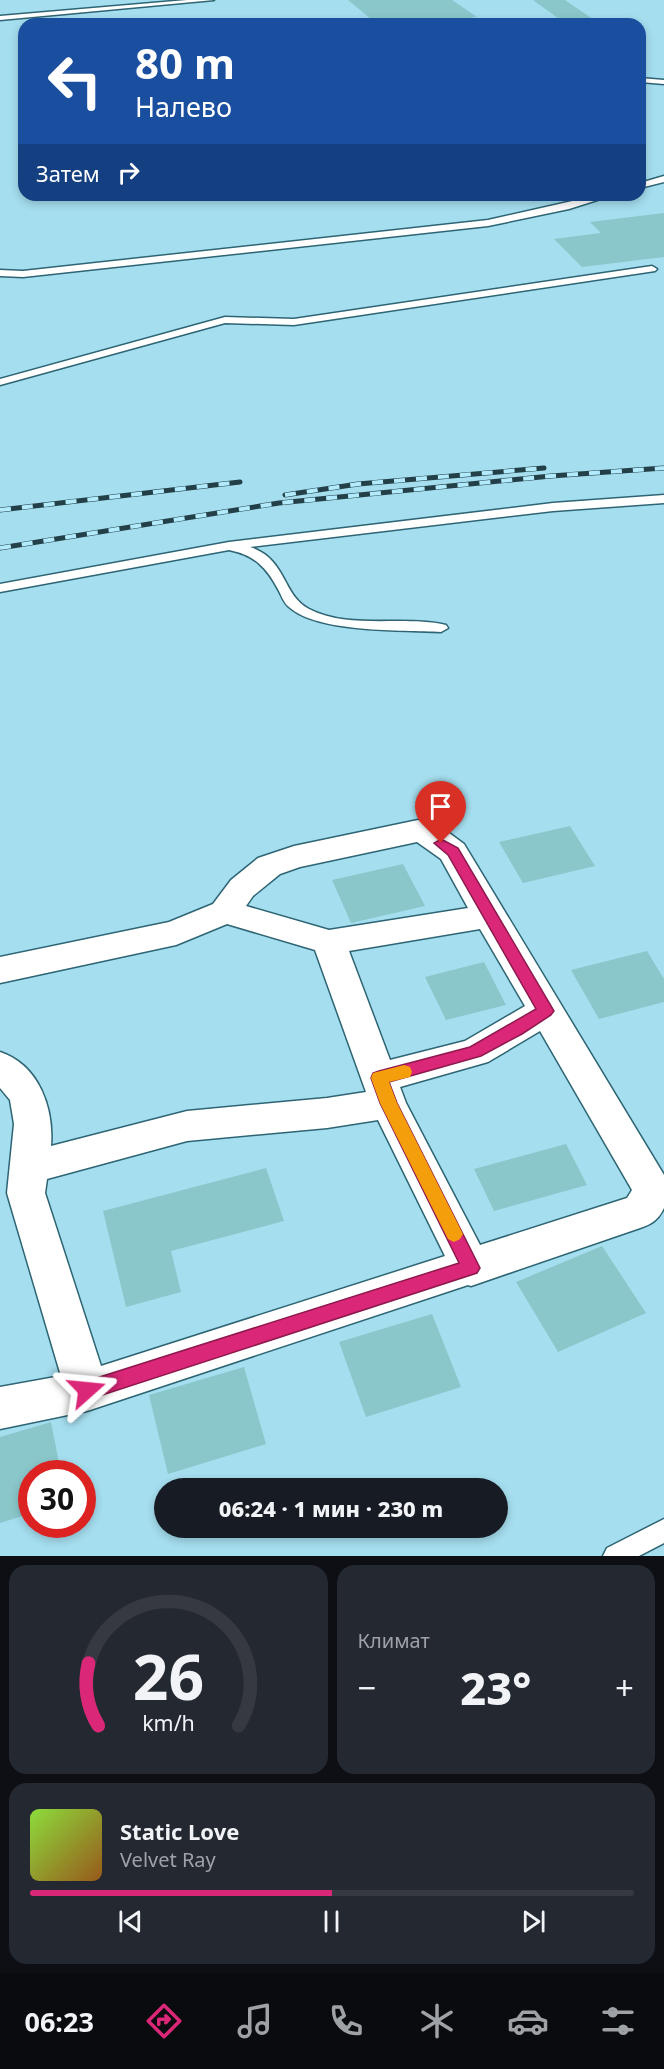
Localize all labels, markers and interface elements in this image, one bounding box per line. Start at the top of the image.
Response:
text: 80 m [135,34,235,91]
icon: left [36,42,114,120]
text: Налево [135,88,232,125]
icon: right [112,156,145,189]
text: Затем [36,158,100,188]
pin [415,781,466,843]
icon: arrive [424,790,457,823]
position arrow [55,1358,119,1422]
speed limit sign: 30 [18,1460,96,1538]
text: 06:24 · 1 мин · 230 m [219,1493,443,1523]
text: Климат [358,1627,430,1654]
text: 26 [133,1633,204,1718]
text: 23° [460,1657,531,1718]
text: − [358,1665,376,1710]
text: + [615,1665,634,1710]
text: km/h [142,1709,195,1738]
text: Static Love [120,1816,239,1846]
text: Velvet Ray [120,1846,216,1873]
icon: previous [114,1905,147,1938]
icon: pause [315,1905,348,1938]
icon: next [517,1905,550,1938]
icon: directions [143,2000,185,2042]
icon: music [234,2000,276,2042]
icon: phone [325,2000,367,2042]
icon: climate [416,2000,458,2042]
icon: car [507,2000,549,2042]
icon: filters [597,2000,639,2042]
text: 06:23 [24,2003,94,2040]

